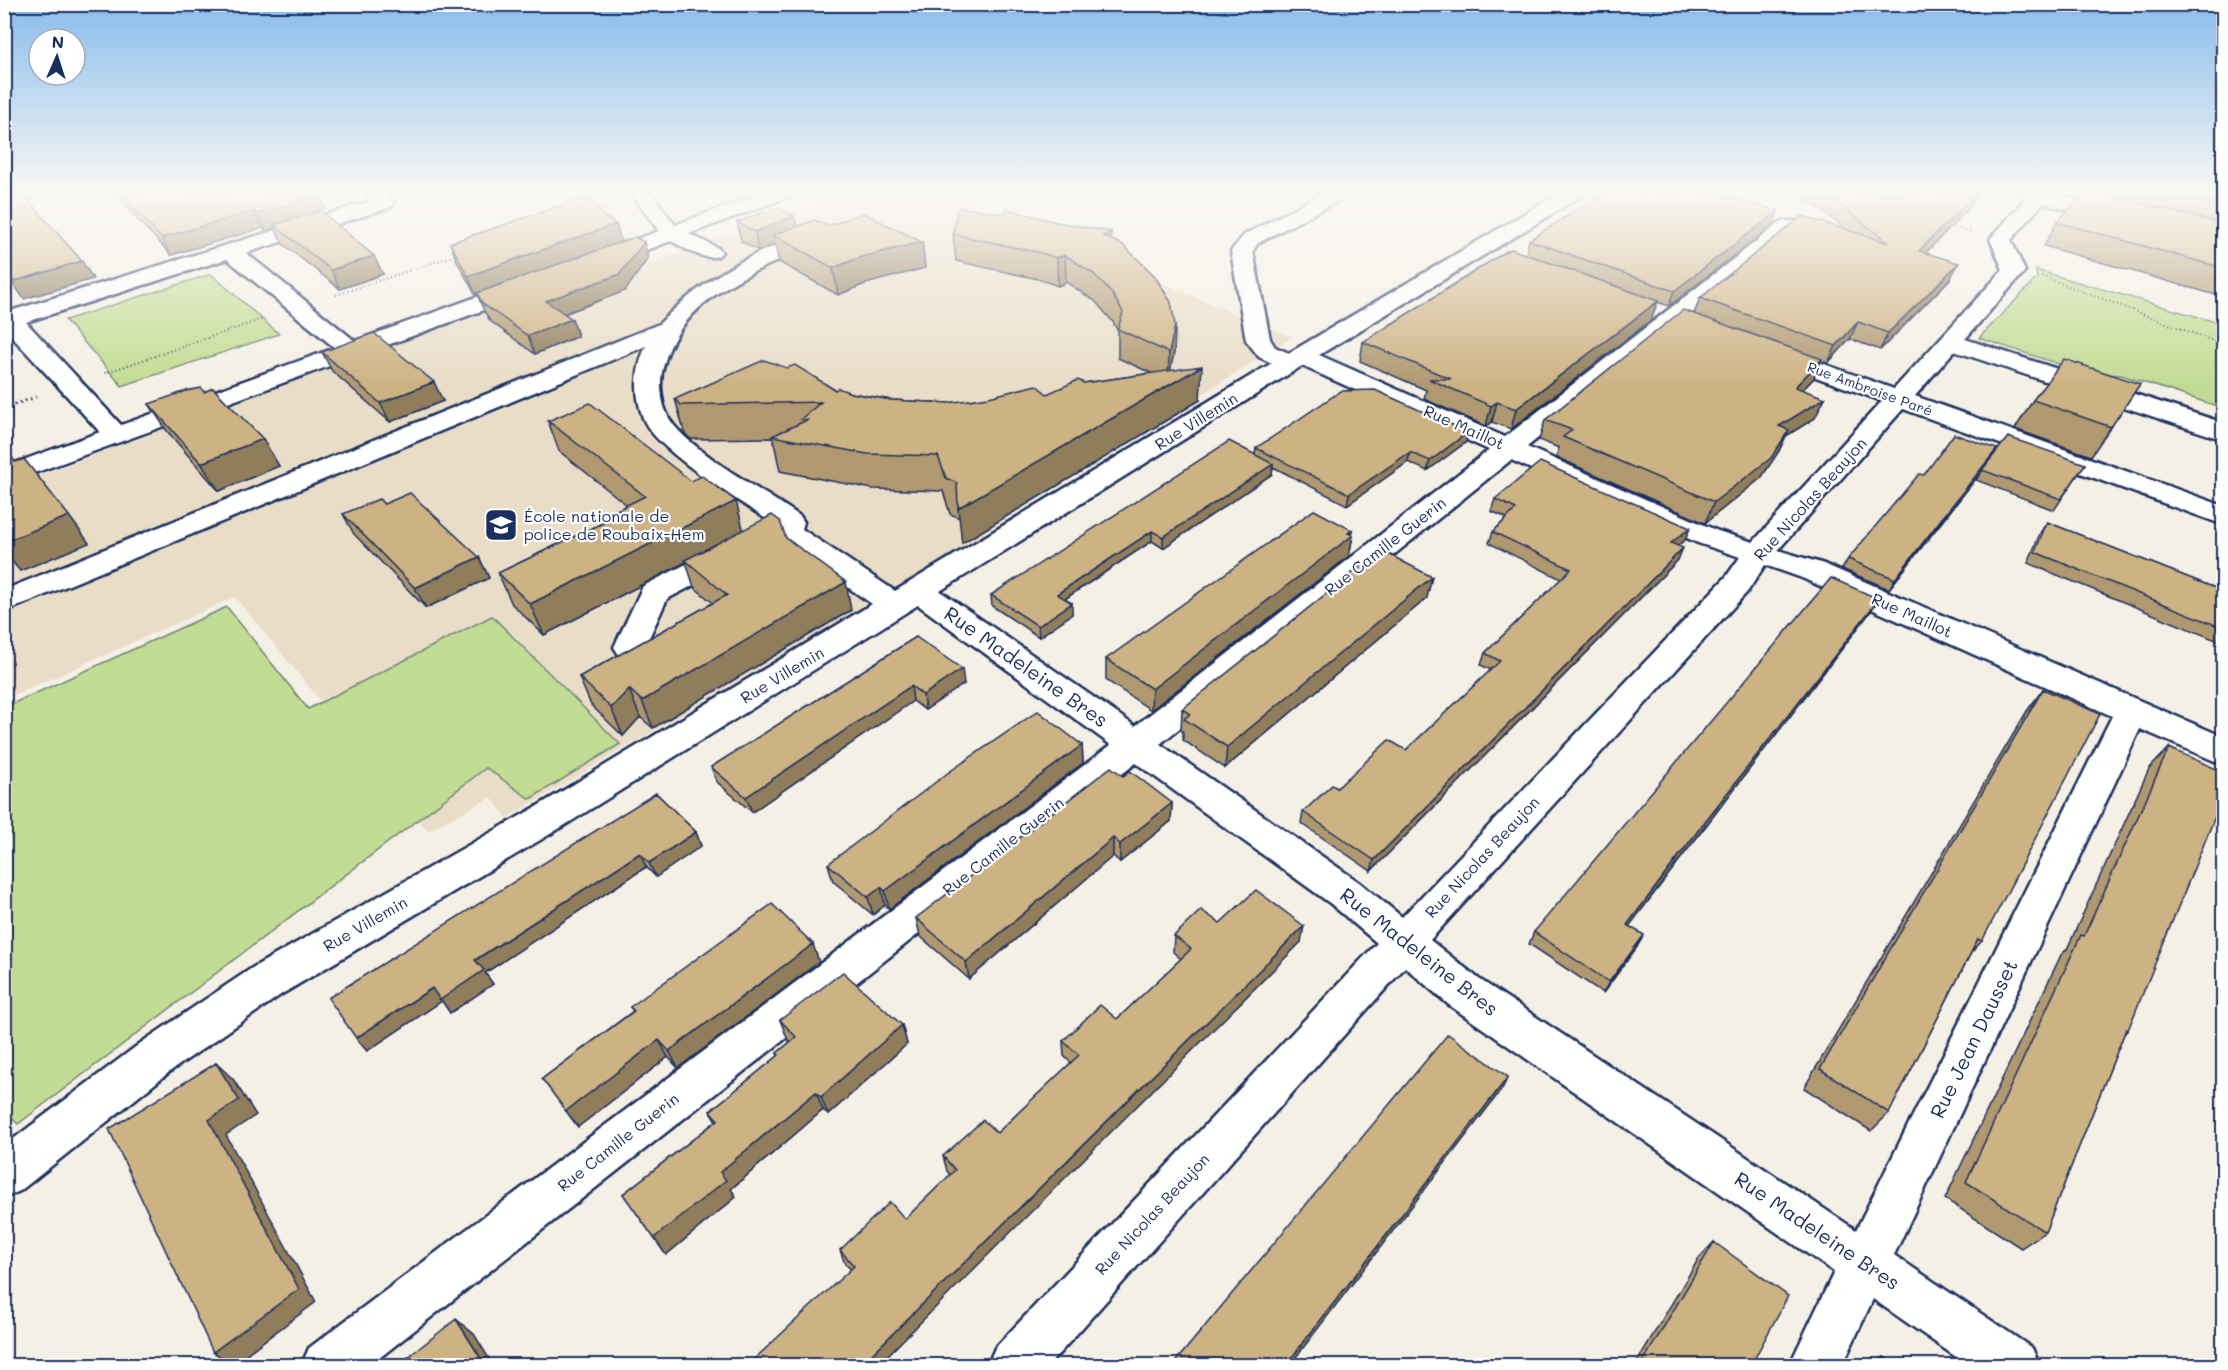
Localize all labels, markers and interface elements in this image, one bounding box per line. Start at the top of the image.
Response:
north arrow [27,27,87,87]
text: N [51,31,64,52]
street label: Rue Ambroise Paré [1805,357,1935,420]
street label: Rue Villemin [1150,387,1241,454]
street label: Rue Maillot [1421,399,1508,454]
street label: Rue Nicolas Beaujon [1749,433,1871,565]
street label: Rue Camille Guerin [1320,492,1450,600]
place label: École nationale de police de Roubaix-Hem [524,505,704,544]
school or university icon: École nationale de police de Roubaix-Hem [483,507,519,543]
street label: Rue Maillot [1869,587,1956,642]
street label: Rue Madeleine Bres [940,600,1113,732]
street label: Rue Villemin [736,641,827,708]
street label: Rue Nicolas Beaujon [1420,791,1543,922]
street label: Rue Camille Guerin [938,792,1068,900]
street label: Rue Madeleine Bres [1335,881,1504,1021]
street label: Rue Villemin [319,891,411,956]
street label: Rue Jean Dausset [1923,955,2023,1122]
street label: Rue Camille Guerin [553,1088,683,1196]
street label: Rue Nicolas Beaujon [1090,1148,1213,1279]
street label: Rue Madeleine Bres [1730,1165,1905,1295]

